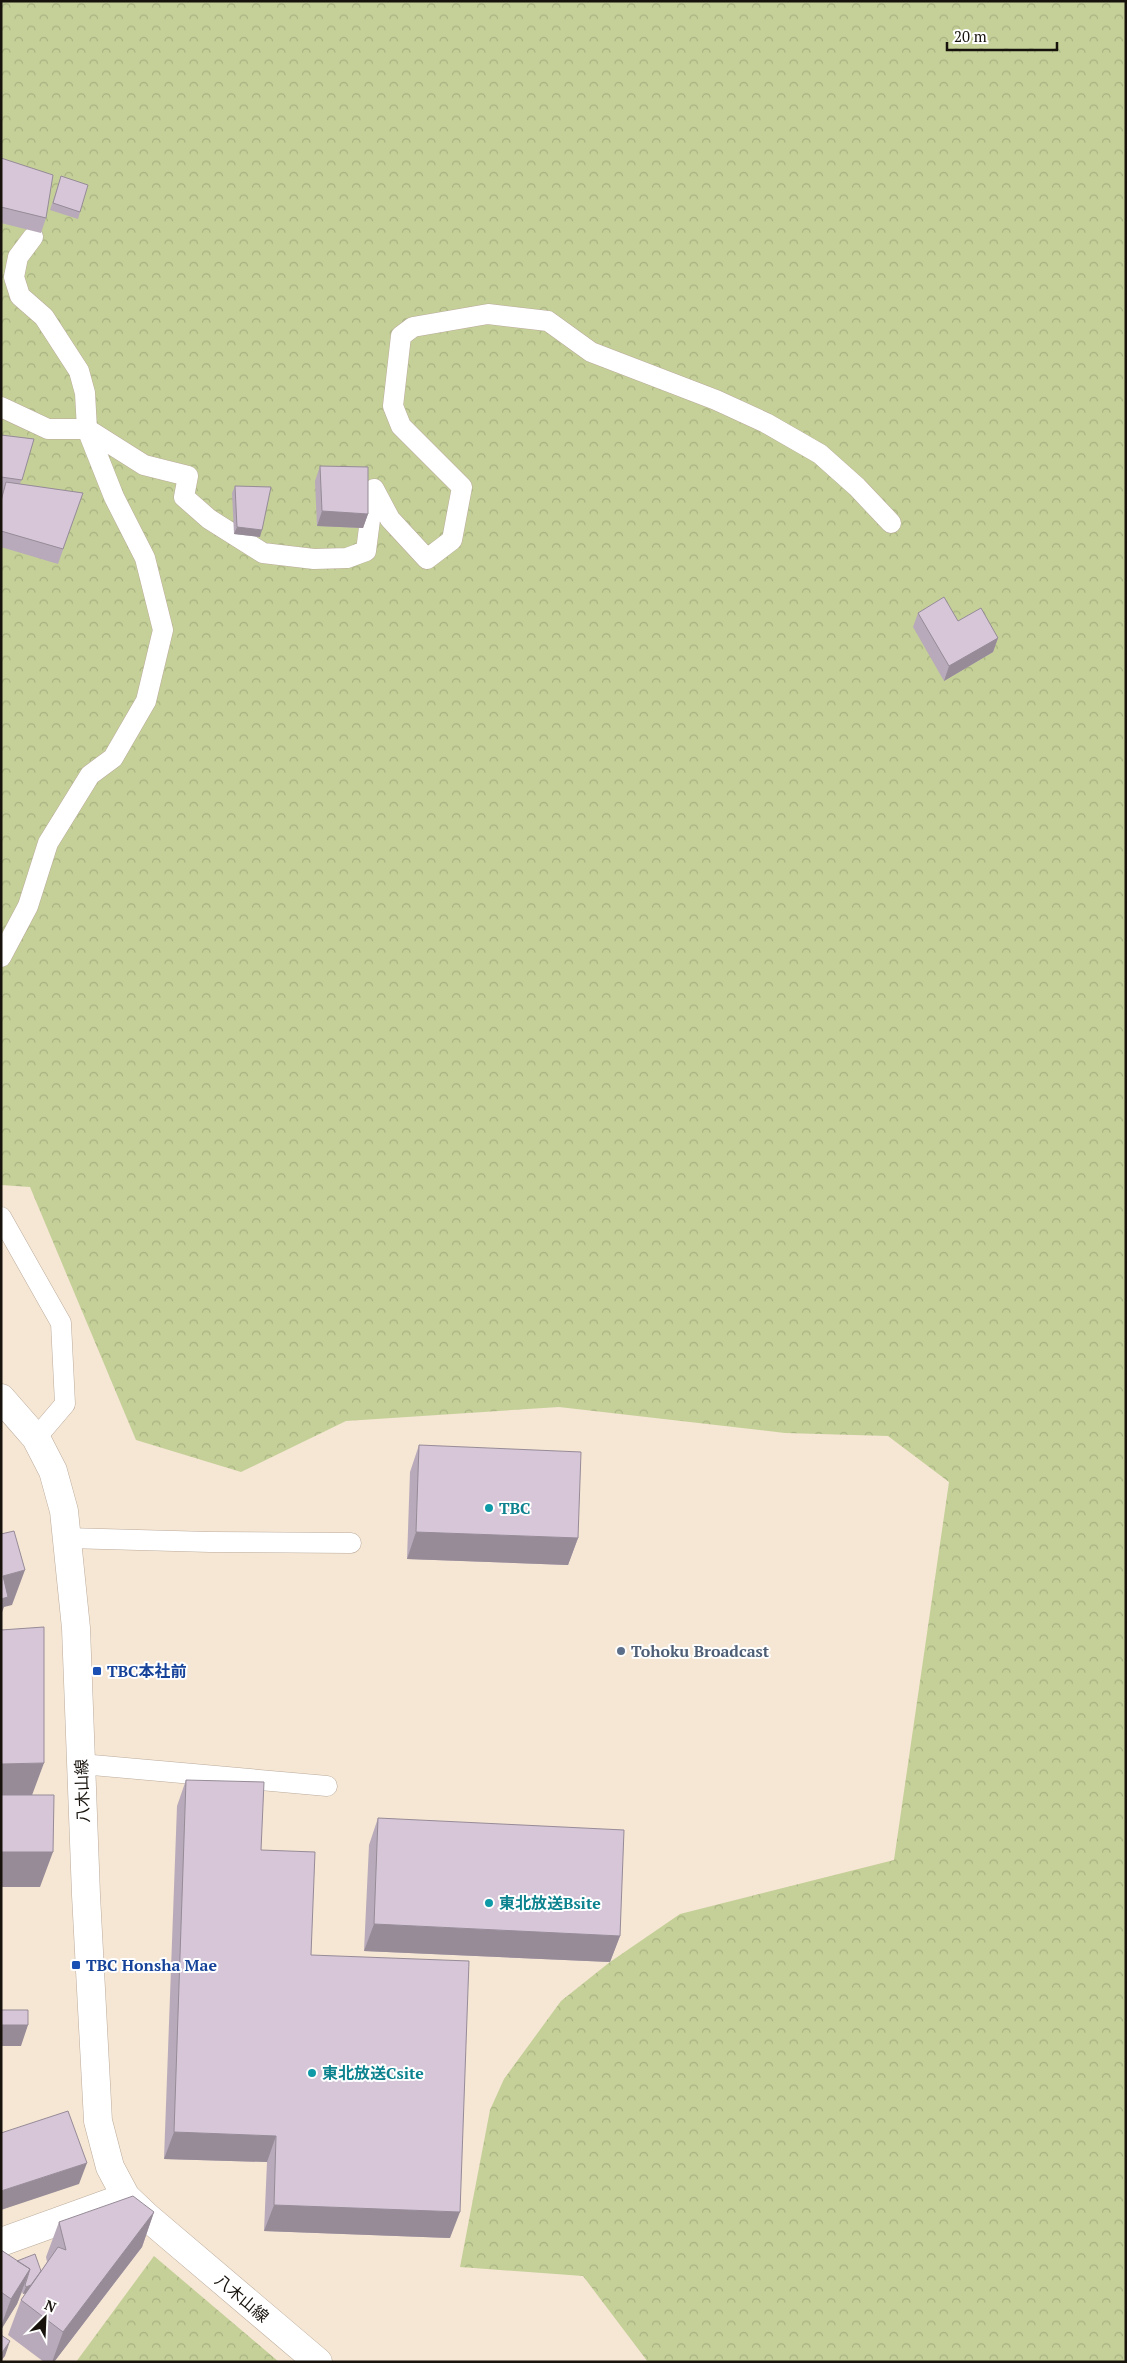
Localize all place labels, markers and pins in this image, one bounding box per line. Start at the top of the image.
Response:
place label: TBC [499,1497,531,1519]
marker: TBC [483,1502,495,1514]
place label: Tohoku Broadcast [631,1640,770,1662]
marker: Tohoku Broadcast [615,1645,627,1657]
place label: TBC本社前 [107,1660,187,1682]
marker: TBC本社前 [91,1665,103,1677]
place label: 東北放送Bsite [499,1892,601,1914]
marker: 東北放送Bsite [483,1897,495,1909]
place label: TBC Honsha Mae [86,1954,217,1976]
marker: TBC Honsha Mae [70,1959,82,1971]
place label: 東北放送Csite [322,2062,424,2084]
marker: 東北放送Csite [306,2067,318,2079]

